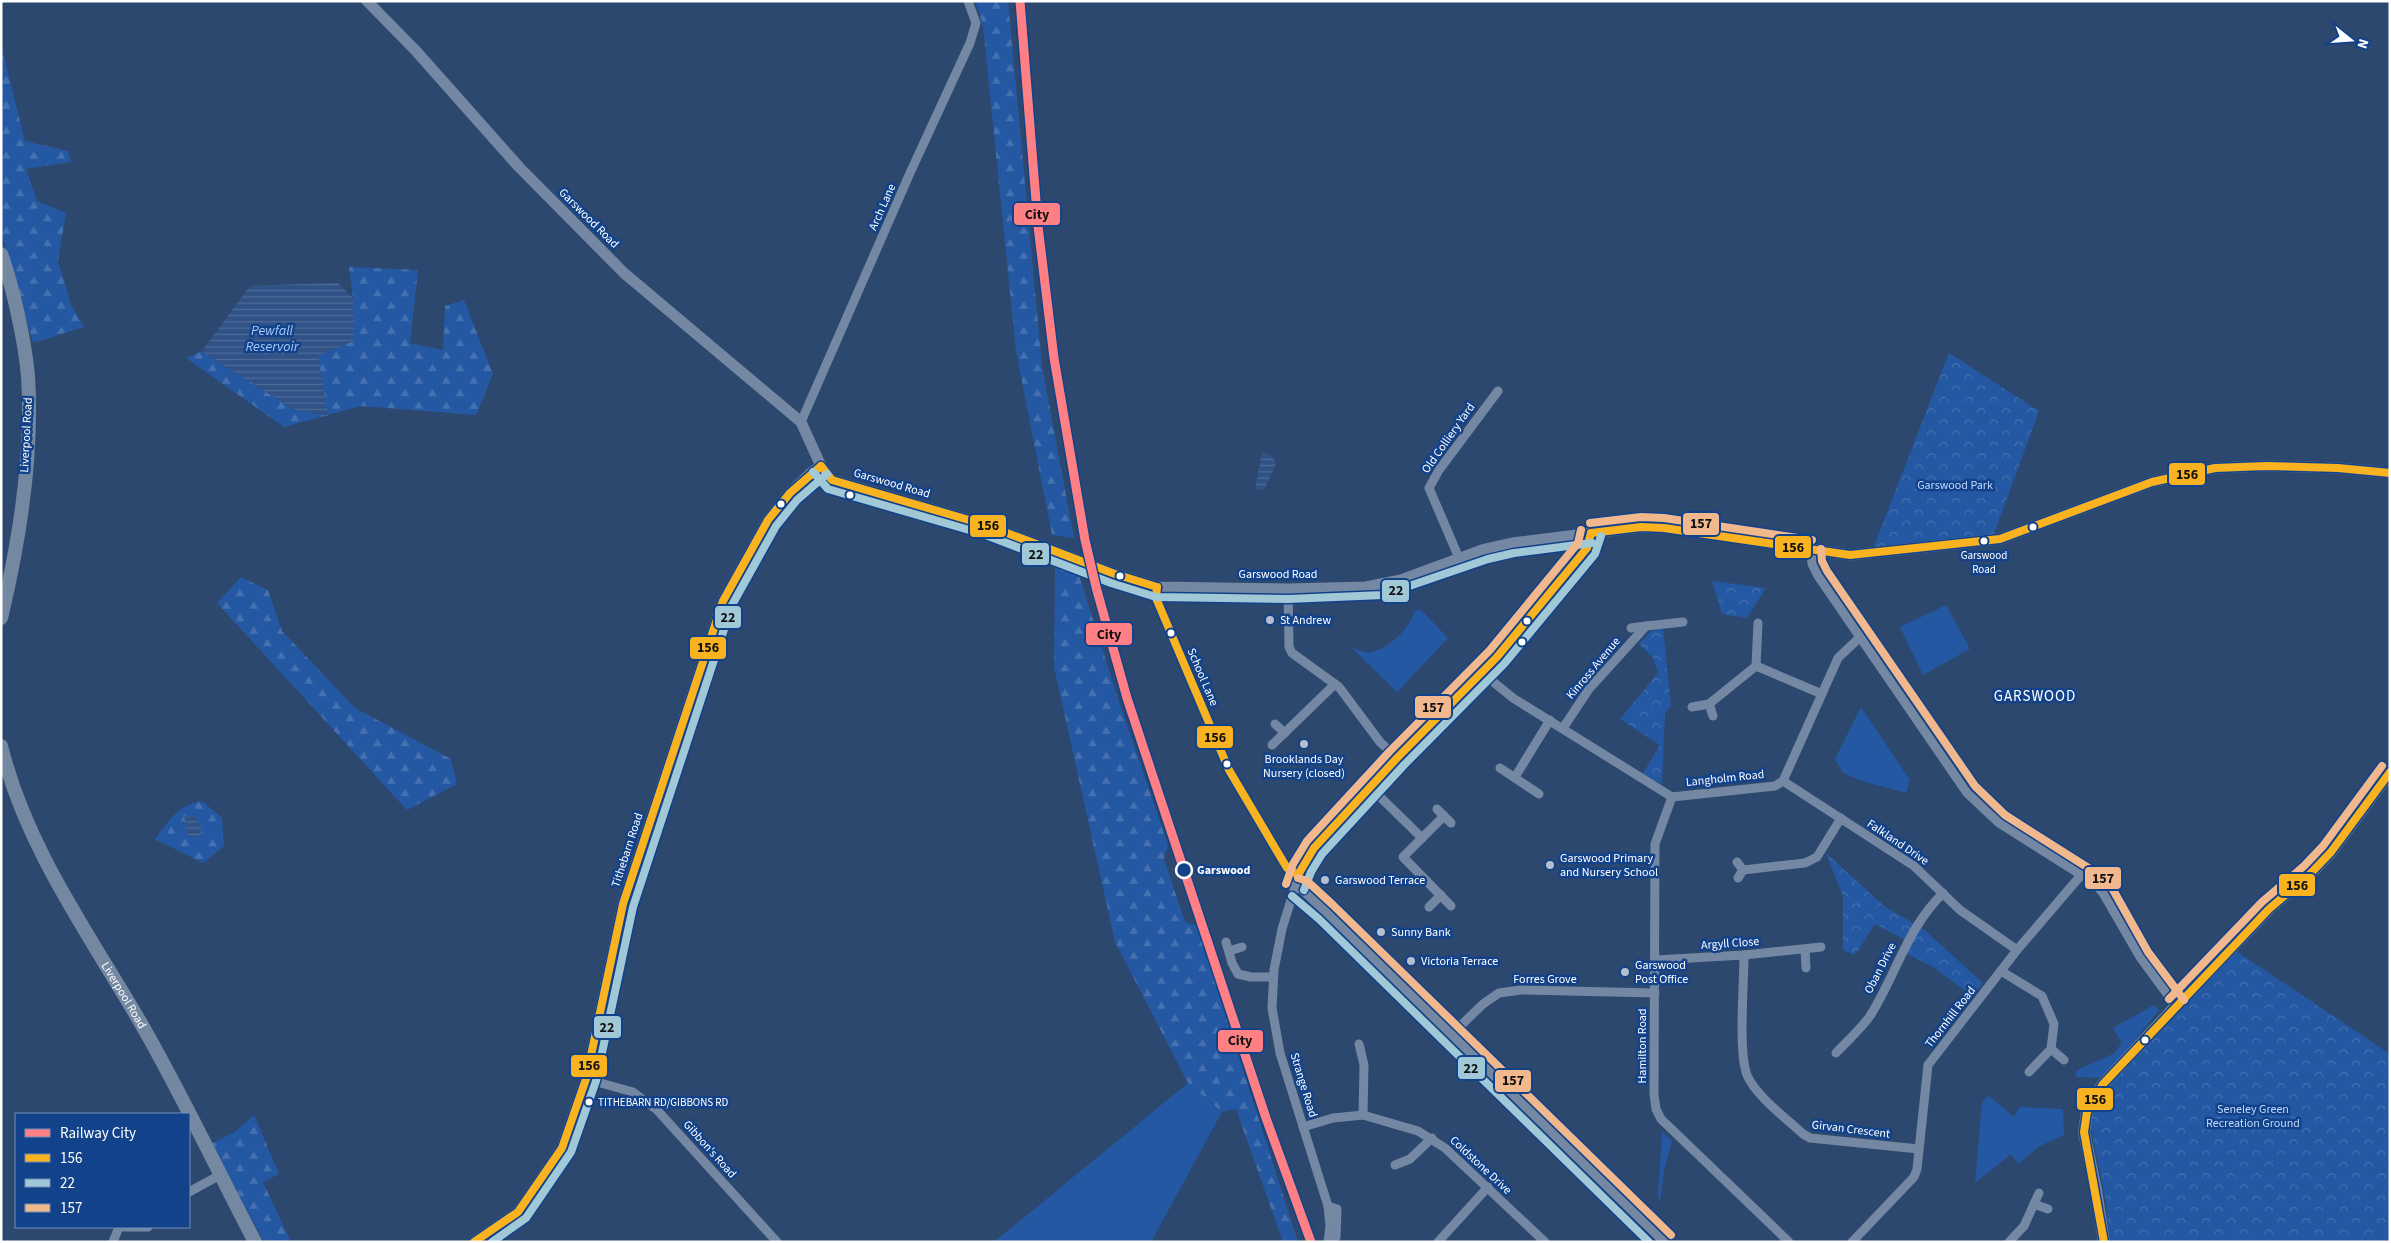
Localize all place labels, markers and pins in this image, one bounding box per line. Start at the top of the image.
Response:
unlabelled marker [845,490,855,500]
unlabelled marker [776,499,786,509]
unlabelled marker [2028,522,2038,532]
marker: Garswood Road [1979,536,1989,546]
place label: Garswood Road [1961,548,2007,577]
unlabelled marker [1115,571,1125,581]
place label: St Andrew [1280,612,1331,629]
marker: St Andrew [1264,614,1276,626]
unlabelled marker [1522,616,1532,626]
unlabelled marker [1166,628,1176,638]
unlabelled marker [1517,637,1527,647]
marker: Brooklands Day Nursery (closed) [1298,738,1310,750]
place label: Brooklands Day Nursery (closed) [1263,751,1345,782]
unlabelled marker [1222,759,1232,769]
place label: Garswood Primary and Nursery School [1560,850,1658,881]
marker: Garswood Primary and Nursery School [1544,859,1556,871]
marker: Garswood [1175,861,1193,879]
place label: Garswood [1197,862,1251,879]
place label: Garswood Terrace [1335,872,1425,889]
marker: Garswood Terrace [1319,874,1331,886]
place label: Sunny Bank [1391,924,1451,941]
marker: Sunny Bank [1375,926,1387,938]
place label: Victoria Terrace [1421,953,1498,970]
marker: Victoria Terrace [1405,955,1417,967]
place label: Garswood Post Office [1635,957,1688,988]
marker: Garswood Post Office [1619,966,1631,978]
unlabelled marker [2140,1035,2150,1045]
place label: TITHEBARN RD/GIBBONS RD [598,1095,729,1110]
marker: TITHEBARN RD/GIBBONS RD [584,1097,594,1107]

